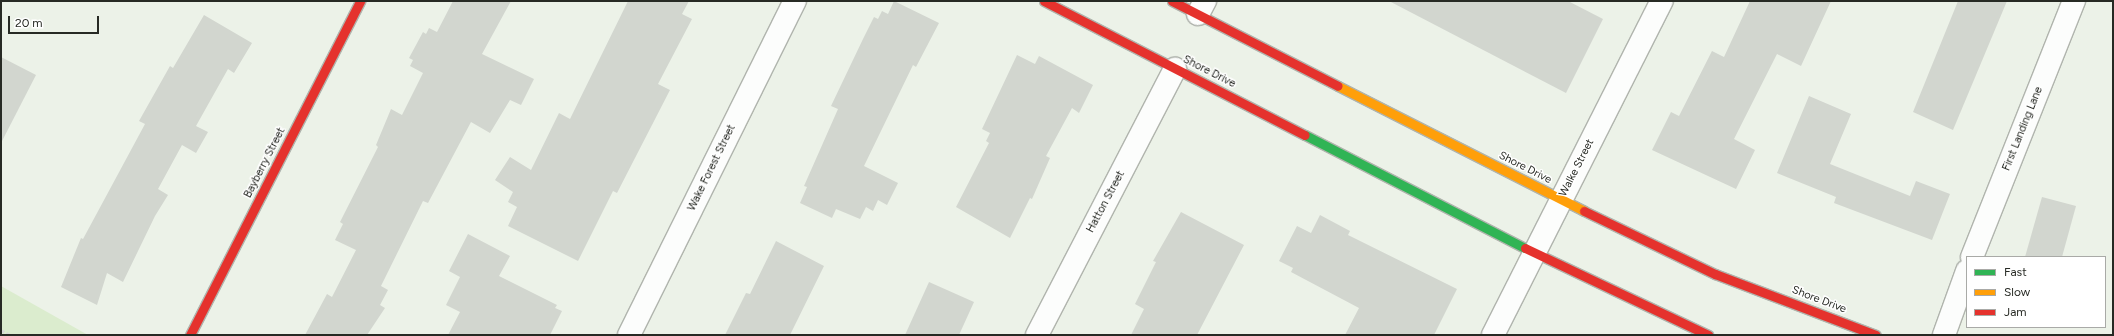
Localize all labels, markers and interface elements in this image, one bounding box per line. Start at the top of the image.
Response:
scale bar [10,8,101,34]
text: 20 m [15,16,43,30]
street label: Shore Drive [1181,53,1237,91]
street label: First Landing Lane [2000,85,2046,173]
street label: Wake Forest Street [685,123,739,213]
street label: Bayberry Street [242,126,288,200]
street label: Walke Street [1557,137,1597,199]
street label: Shore Drive [1497,149,1553,187]
street label: Hatton Street [1084,169,1128,235]
legend [1966,256,2106,328]
text: Fast [2004,265,2027,279]
street label: Shore Drive [1790,284,1848,316]
text: Slow [2004,285,2030,299]
text: Jam [2004,305,2027,319]

